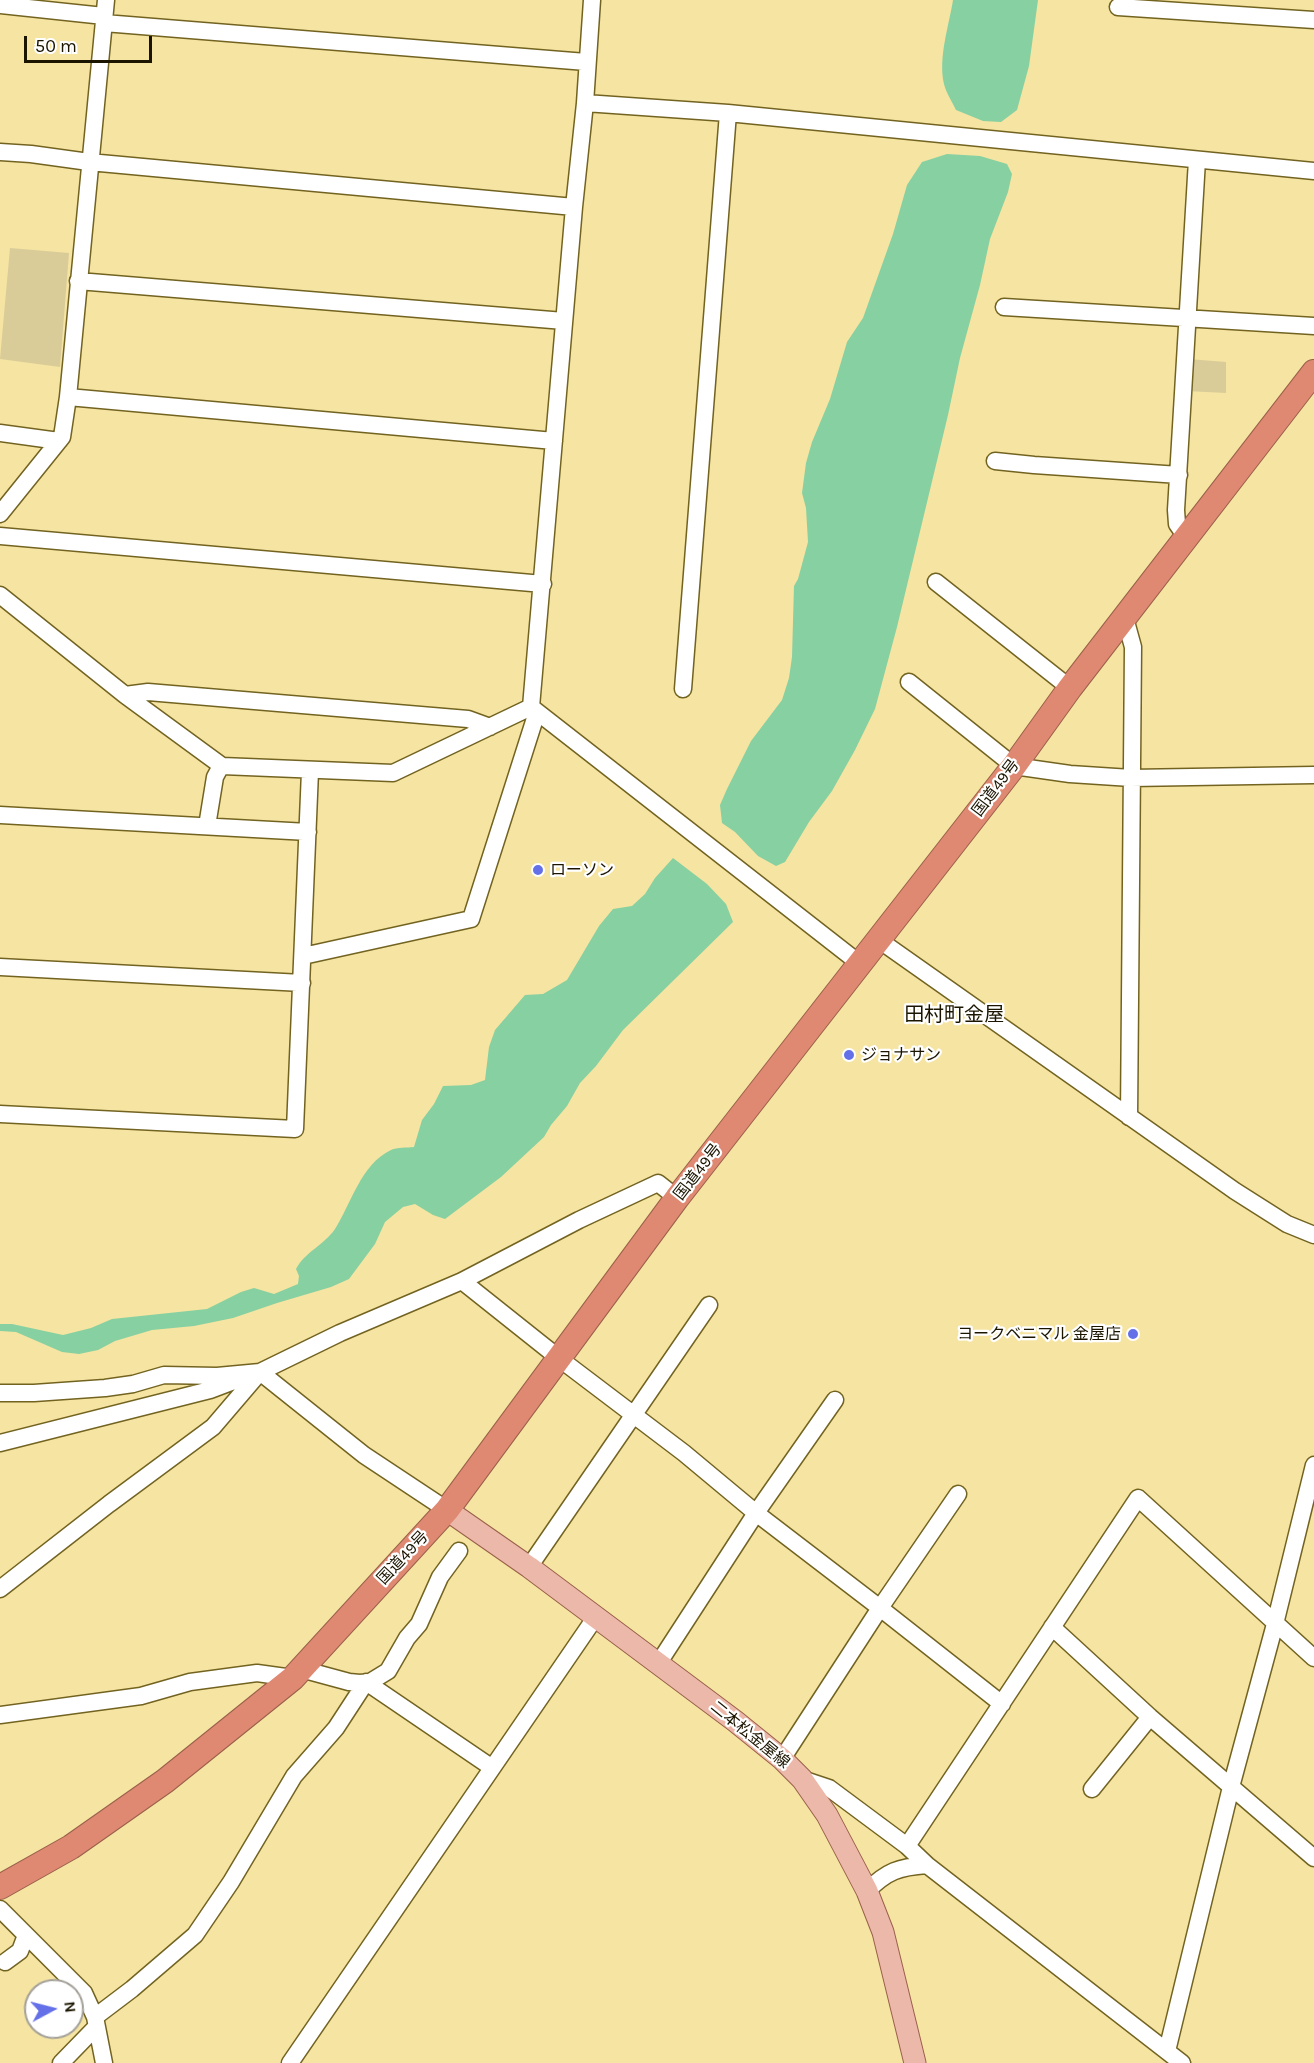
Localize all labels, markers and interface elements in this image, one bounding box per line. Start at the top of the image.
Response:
scale bar [27,24,154,62]
text: 50 m [35,35,77,57]
street label: 国道49号 [968,756,1024,820]
place label: ローソン [550,860,614,880]
marker: ローソン [531,863,545,877]
district label: 田村町金屋 [904,1003,1004,1027]
place label: ジョナサン [861,1045,941,1065]
marker: ジョナサン [842,1048,856,1062]
street label: 国道49号 [670,1140,726,1204]
place label: ヨークベニマル 金屋店 [957,1324,1121,1344]
marker: ヨークベニマル 金屋店 [1126,1327,1140,1341]
street label: 国道49号 [373,1527,433,1589]
street label: 二本松金屋線 [707,1697,793,1773]
north arrow [24,1979,84,2039]
text: N [60,2000,81,2014]

